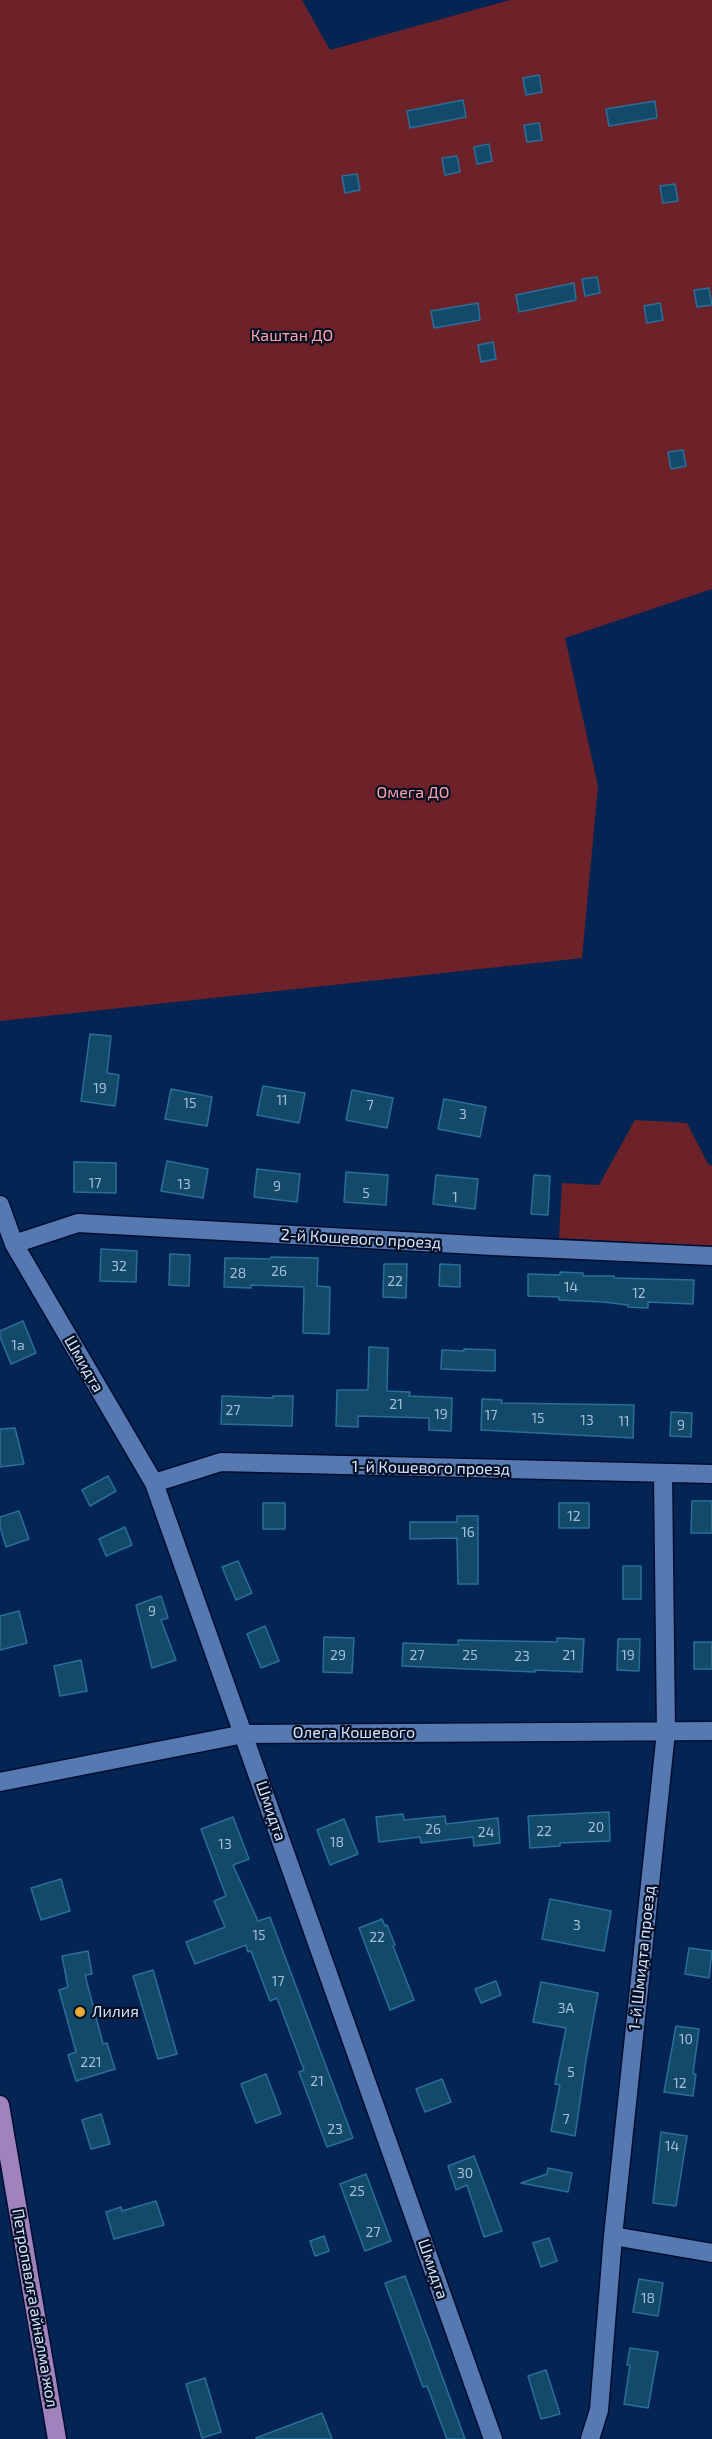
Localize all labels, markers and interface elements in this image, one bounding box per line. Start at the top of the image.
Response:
park label: Каштан ДО [251,326,333,346]
park label: Омега ДО [377,783,449,803]
house number: 19 [93,1080,107,1096]
house number: 11 [276,1092,288,1108]
house number: 15 [183,1095,197,1111]
house number: 7 [366,1097,374,1113]
house number: 3 [459,1106,467,1122]
house number: 17 [89,1175,101,1191]
house number: 13 [177,1176,191,1192]
house number: 9 [273,1178,281,1194]
house number: 5 [362,1185,370,1201]
house number: 1 [452,1189,458,1205]
street label: 2-й Кошевого проезд [280,1225,442,1253]
house number: 32 [111,1258,127,1274]
house number: 26 [271,1263,287,1279]
house number: 28 [230,1265,246,1281]
house number: 22 [387,1273,403,1289]
house number: 14 [564,1279,578,1295]
house number: 12 [632,1285,646,1301]
street label: Шмидта [60,1332,108,1396]
house number: 1а [11,1337,25,1353]
house number: 21 [389,1396,403,1412]
house number: 27 [225,1402,241,1418]
house number: 19 [434,1406,448,1422]
house number: 17 [485,1407,497,1423]
house number: 15 [531,1410,545,1426]
house number: 13 [580,1412,594,1428]
house number: 11 [618,1413,630,1429]
house number: 9 [677,1417,685,1433]
street label: 1-й Кошевого проезд [352,1457,510,1479]
house number: 12 [567,1508,581,1524]
house number: 16 [461,1524,475,1540]
house number: 9 [148,1603,156,1619]
house number: 29 [330,1647,346,1663]
house number: 27 [409,1647,425,1663]
house number: 25 [462,1647,478,1663]
house number: 21 [562,1647,576,1663]
house number: 19 [621,1647,635,1663]
house number: 23 [514,1648,530,1664]
street label: Олега Кошевого [293,1723,415,1743]
street label: Шмидта [252,1778,290,1844]
house number: 20 [588,1819,604,1835]
house number: 26 [425,1821,441,1837]
house number: 22 [536,1823,552,1839]
house number: 24 [478,1824,494,1840]
house number: 18 [330,1834,344,1850]
house number: 13 [218,1836,232,1852]
street label: 1-й Шмидта проезд [625,1885,659,2031]
house number: 3 [573,1917,581,1933]
house number: 15 [252,1927,266,1943]
house number: 22 [369,1929,385,1945]
house number: 17 [272,1973,284,1989]
house number: 3А [558,2000,574,2016]
place label: Лилия [92,2002,139,2022]
marker: Лилия [73,2005,87,2019]
house number: 10 [679,2031,693,2047]
house number: 221 [80,2054,102,2070]
house number: 5 [567,2064,575,2080]
house number: 21 [310,2073,324,2089]
house number: 12 [673,2075,687,2091]
house number: 7 [562,2111,570,2127]
house number: 23 [327,2121,343,2137]
house number: 14 [665,2138,679,2154]
house number: 30 [457,2165,473,2181]
house number: 25 [349,2183,365,2199]
street label: Петропавлға айналма жол [8,2207,62,2409]
house number: 27 [365,2224,381,2240]
street label: Шмидта [414,2236,452,2302]
house number: 18 [641,2290,655,2306]

